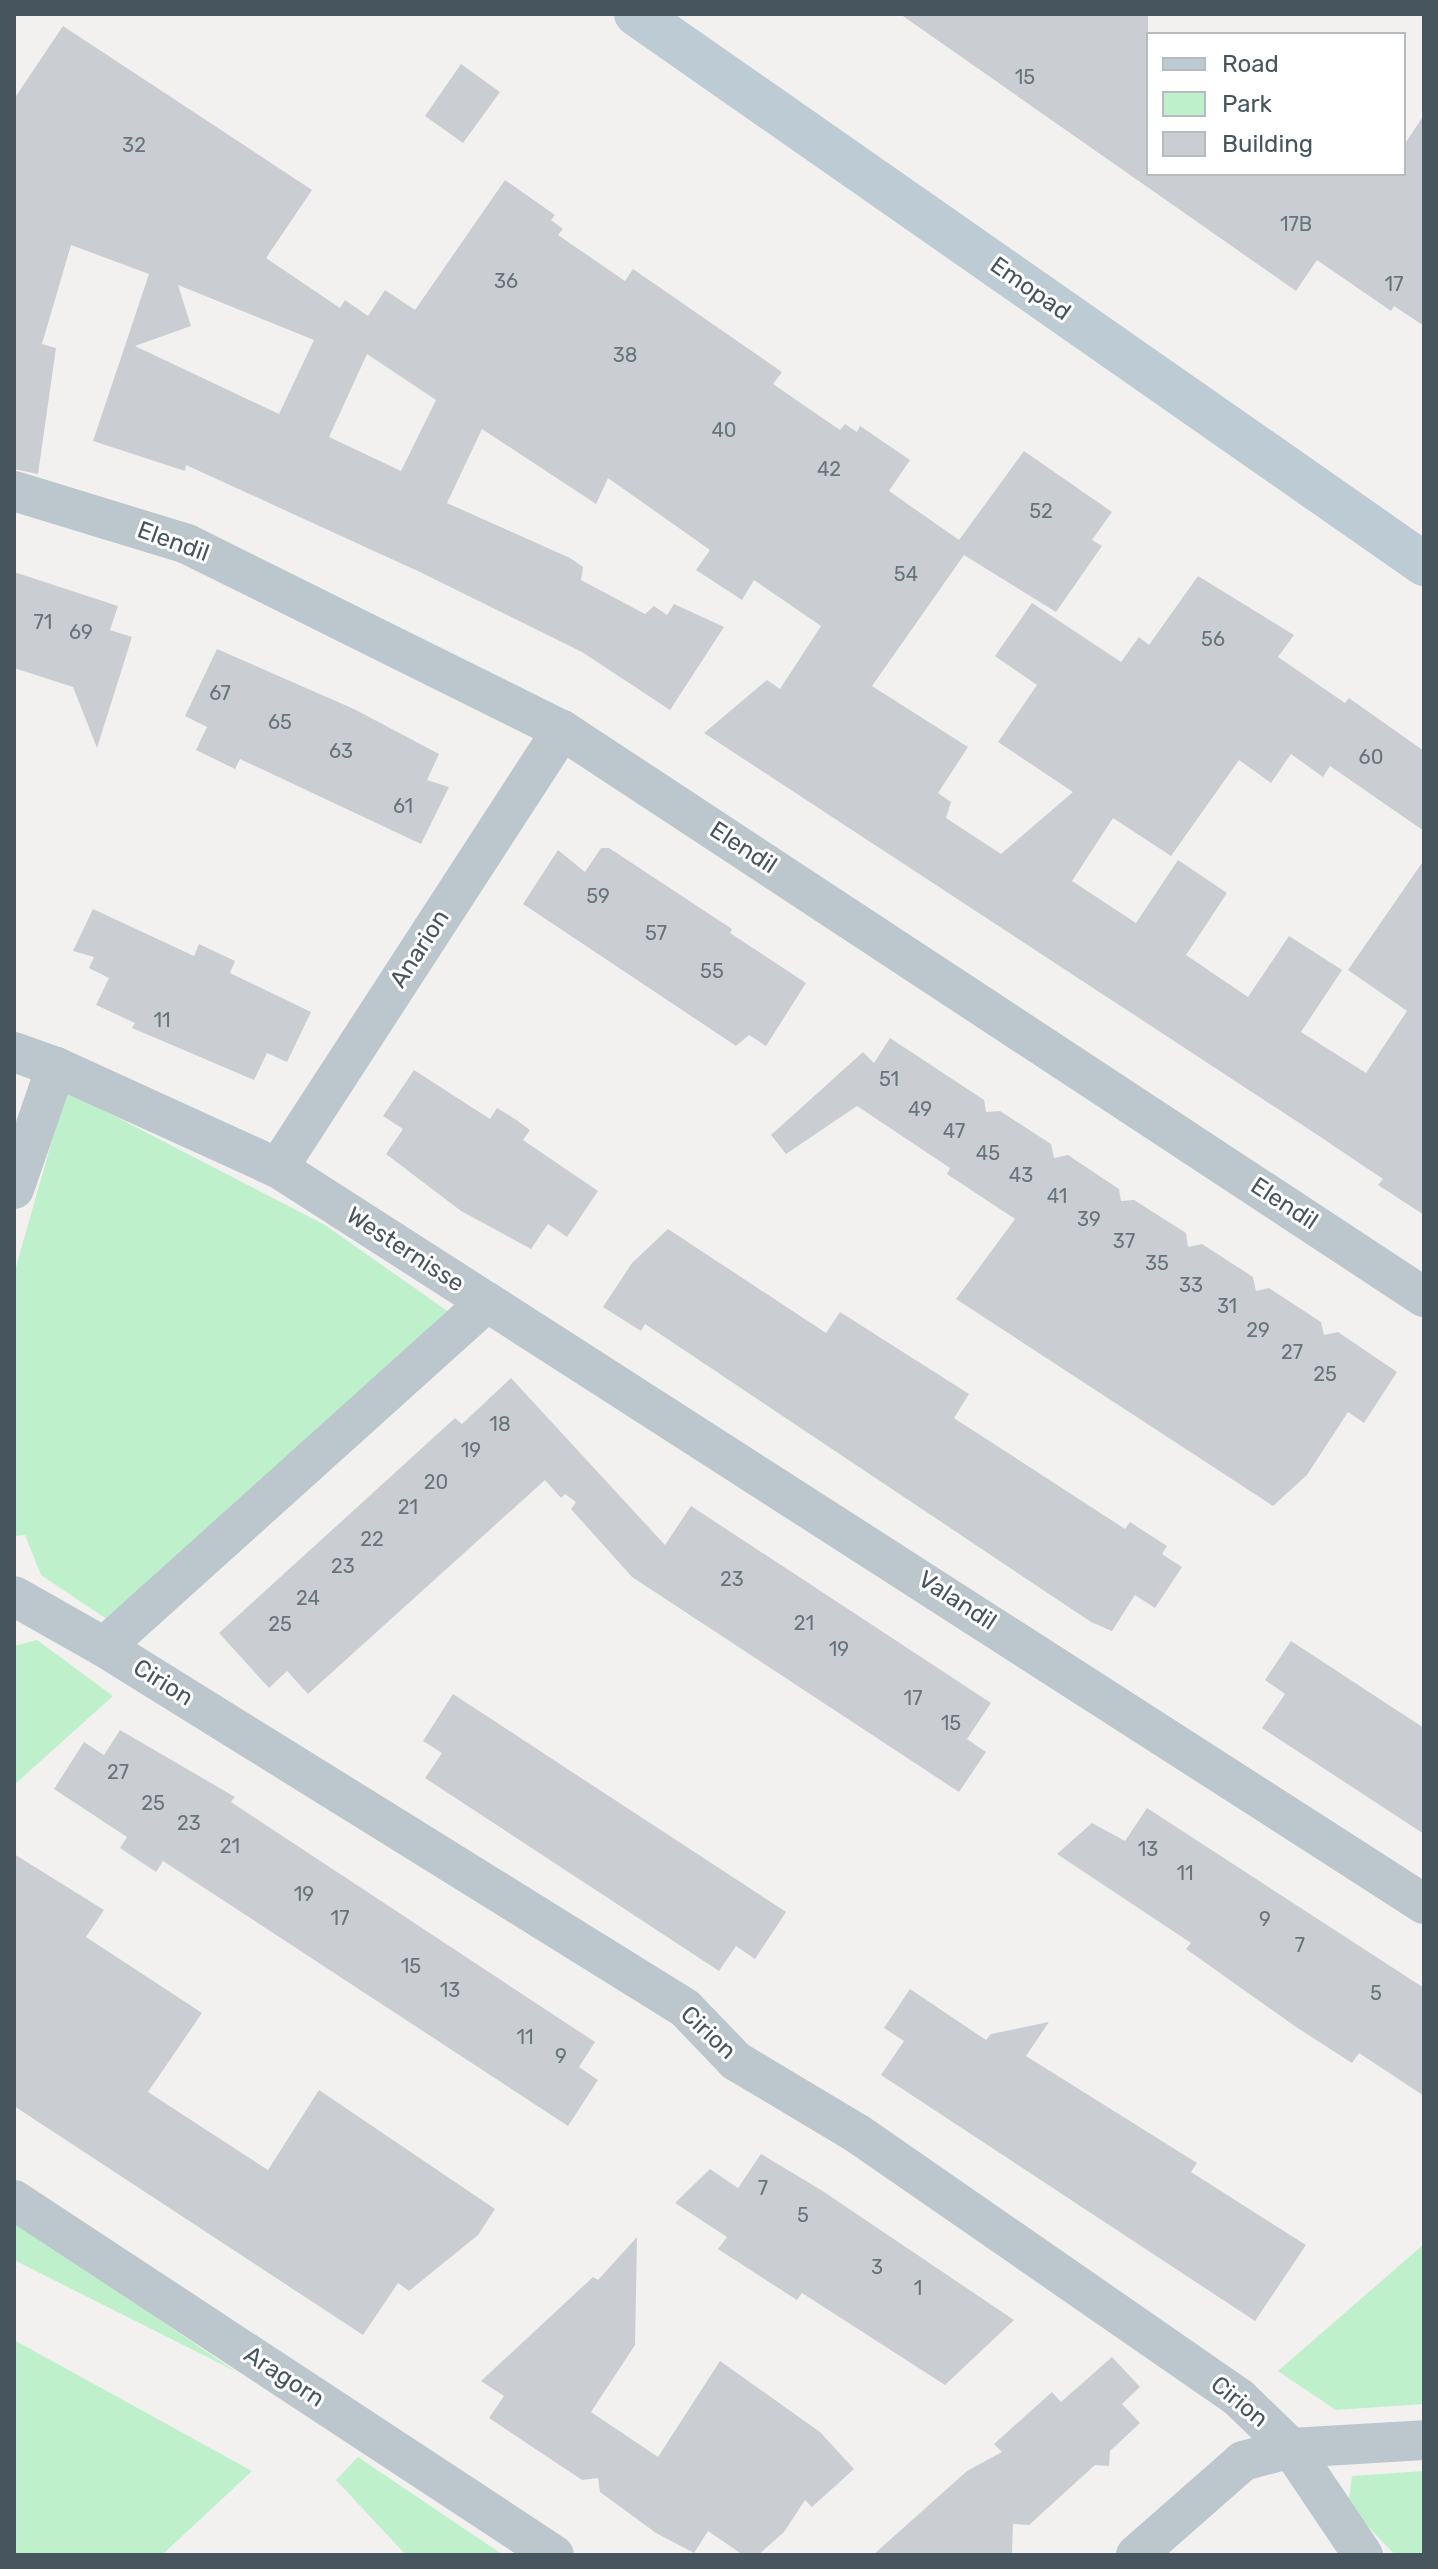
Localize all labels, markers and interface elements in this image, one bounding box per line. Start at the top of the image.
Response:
legend [1146,32,1406,176]
text: Road [1222,50,1279,78]
house number: 15 [1015,65,1035,89]
text: Park [1222,90,1272,118]
text: Building [1222,130,1313,158]
house number: 32 [122,133,146,157]
house number: 17B [1280,212,1312,236]
street label: Emopad [984,251,1076,327]
house number: 36 [494,269,518,293]
house number: 17 [1385,272,1403,296]
house number: 38 [613,343,637,367]
house number: 40 [711,418,737,442]
house number: 42 [817,457,841,481]
house number: 52 [1029,499,1053,523]
street label: Elendil [133,516,213,568]
house number: 54 [894,562,918,586]
house number: 71 [34,610,52,634]
house number: 69 [69,620,93,644]
house number: 56 [1201,627,1225,651]
house number: 67 [209,681,231,705]
house number: 65 [268,710,292,734]
house number: 63 [329,739,353,763]
house number: 60 [1359,745,1383,769]
house number: 61 [393,794,413,818]
street label: Elendil [704,816,782,880]
house number: 59 [586,884,610,908]
street label: Anarion [384,905,456,993]
house number: 57 [645,921,667,945]
house number: 55 [700,959,724,983]
house number: 11 [153,1008,171,1032]
house number: 51 [879,1067,899,1091]
house number: 49 [908,1097,932,1121]
house number: 47 [943,1119,965,1143]
house number: 45 [976,1141,1000,1165]
house number: 43 [1009,1163,1033,1187]
street label: Elendil [1245,1172,1323,1236]
house number: 41 [1047,1184,1067,1208]
street label: Westernisse [341,1201,469,1299]
house number: 39 [1077,1207,1101,1231]
house number: 37 [1113,1229,1135,1253]
house number: 35 [1145,1251,1169,1275]
house number: 33 [1179,1273,1203,1297]
house number: 31 [1217,1294,1237,1318]
house number: 29 [1246,1318,1270,1342]
house number: 27 [1281,1340,1303,1364]
house number: 25 [1313,1362,1337,1386]
house number: 18 [489,1412,511,1436]
house number: 19 [461,1438,481,1462]
house number: 20 [424,1470,448,1494]
house number: 21 [398,1495,418,1519]
house number: 22 [360,1527,384,1551]
house number: 23 [331,1554,355,1578]
street label: Valandil [913,1565,1001,1637]
house number: 23 [720,1567,744,1591]
house number: 24 [296,1586,320,1610]
house number: 21 [794,1611,814,1635]
house number: 25 [268,1612,292,1636]
house number: 19 [829,1637,849,1661]
street label: Cirion [128,1654,198,1712]
house number: 17 [904,1686,922,1710]
house number: 15 [941,1711,961,1735]
house number: 27 [107,1760,129,1784]
house number: 25 [141,1791,165,1815]
house number: 23 [177,1811,201,1835]
house number: 21 [220,1834,240,1858]
house number: 13 [1138,1837,1158,1861]
house number: 11 [1176,1861,1194,1885]
house number: 19 [294,1882,314,1906]
house number: 17 [331,1906,349,1930]
house number: 9 [1259,1907,1271,1931]
house number: 7 [1295,1933,1305,1957]
house number: 15 [401,1954,421,1978]
house number: 13 [440,1978,460,2002]
house number: 5 [1370,1981,1382,2005]
street label: Cirion [674,2000,742,2066]
house number: 11 [516,2025,534,2049]
house number: 9 [555,2044,567,2068]
house number: 7 [758,2176,768,2200]
house number: 5 [797,2203,809,2227]
house number: 3 [871,2255,883,2279]
house number: 1 [914,2276,922,2300]
street label: Aragorn [238,2340,330,2414]
street label: Cirion [1205,2370,1273,2434]

